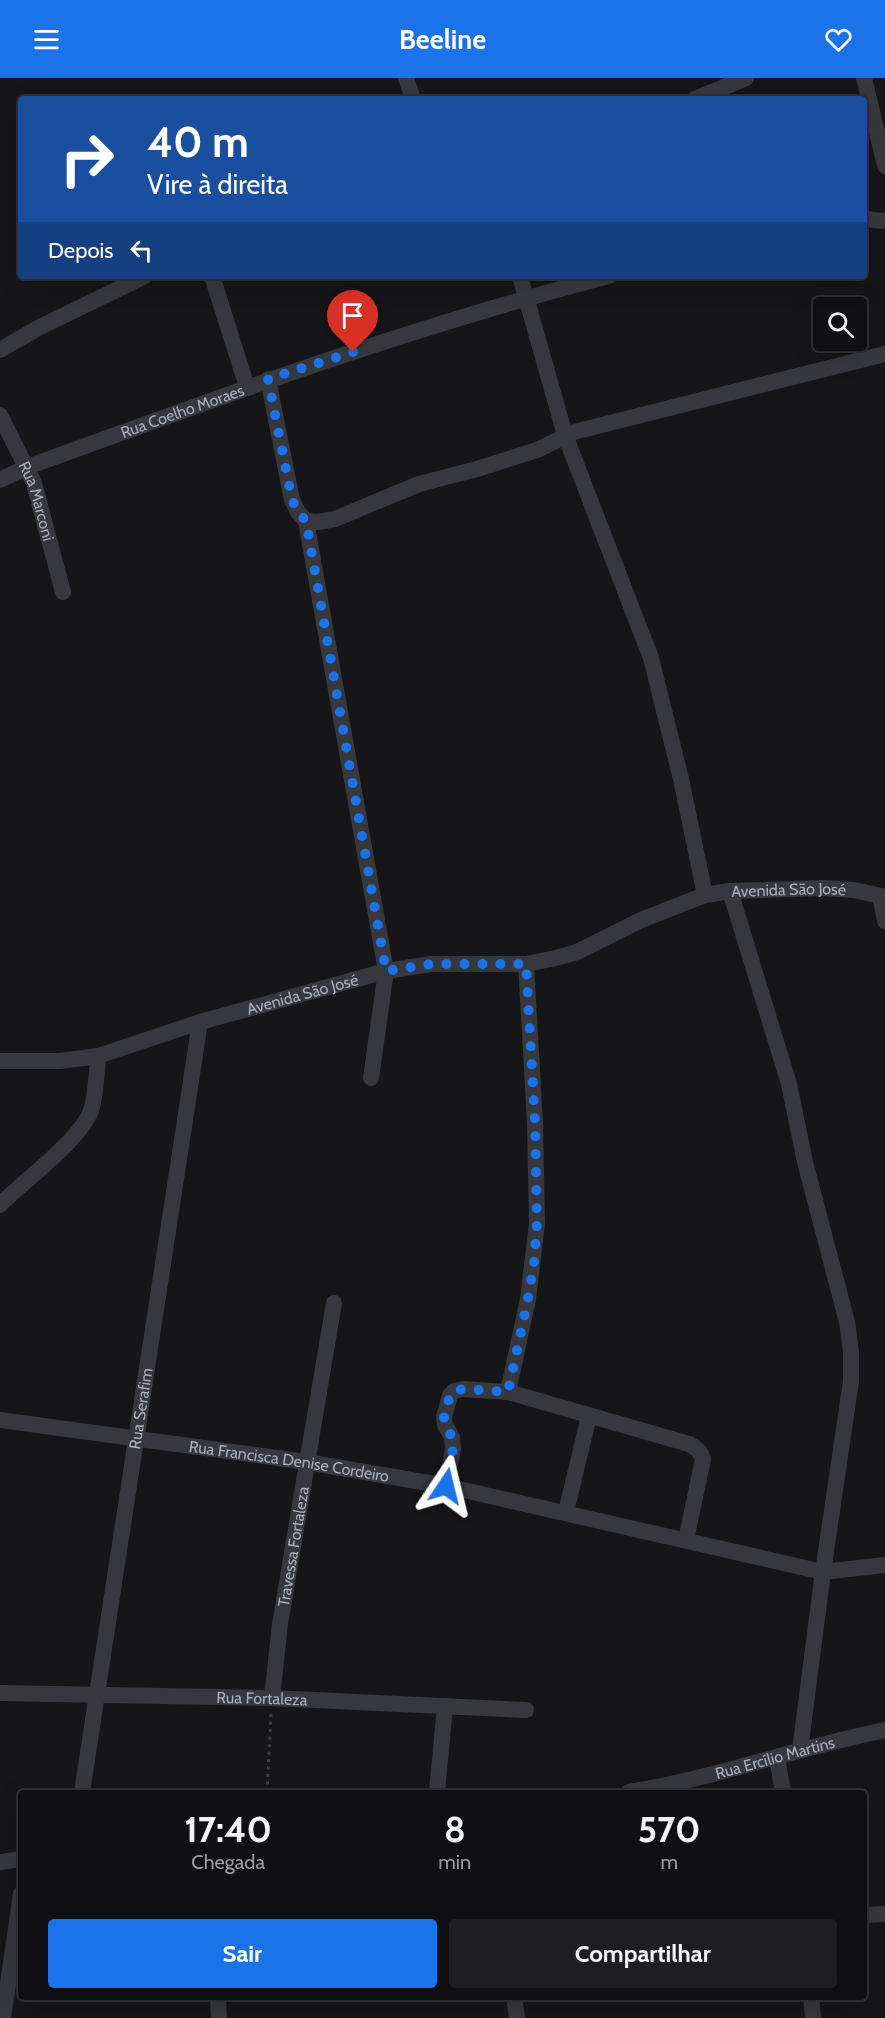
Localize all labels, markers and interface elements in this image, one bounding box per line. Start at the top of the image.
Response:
icon: menu [30,23,63,56]
text: Beeline [399,23,486,56]
icon: heart [822,23,855,56]
text: 40 m [147,116,249,168]
icon: right [48,120,126,198]
text: Vire à direita [147,168,288,201]
icon: left [125,234,158,267]
text: Depois [48,237,113,264]
pin [327,290,378,352]
map controls [813,297,867,351]
button: search [813,297,867,351]
icon: arrive [336,299,369,332]
street label: Rua Coelho Moraes [118,380,247,442]
street label: Rua Marconi [15,458,58,543]
street label: Avenida São José [731,878,847,900]
street label: Avenida São José [245,970,360,1018]
street label: Rua Serafim [125,1366,156,1450]
street label: Rua Francisca Denise Cordeiro [188,1436,391,1486]
position arrow [414,1454,478,1518]
street label: Travessa Fortaleza [274,1485,313,1608]
street label: Rua Fortaleza [216,1687,308,1709]
street label: Rua Ercílio Martins [713,1732,837,1783]
text: 17:40 [184,1807,272,1851]
text: 8 [444,1807,466,1851]
text: 570 [638,1807,701,1851]
text: Chegada [191,1850,265,1874]
text: min [438,1850,471,1874]
text: m [660,1850,678,1874]
button: Sair [48,1919,437,1988]
button: Compartilhar [449,1919,837,1988]

